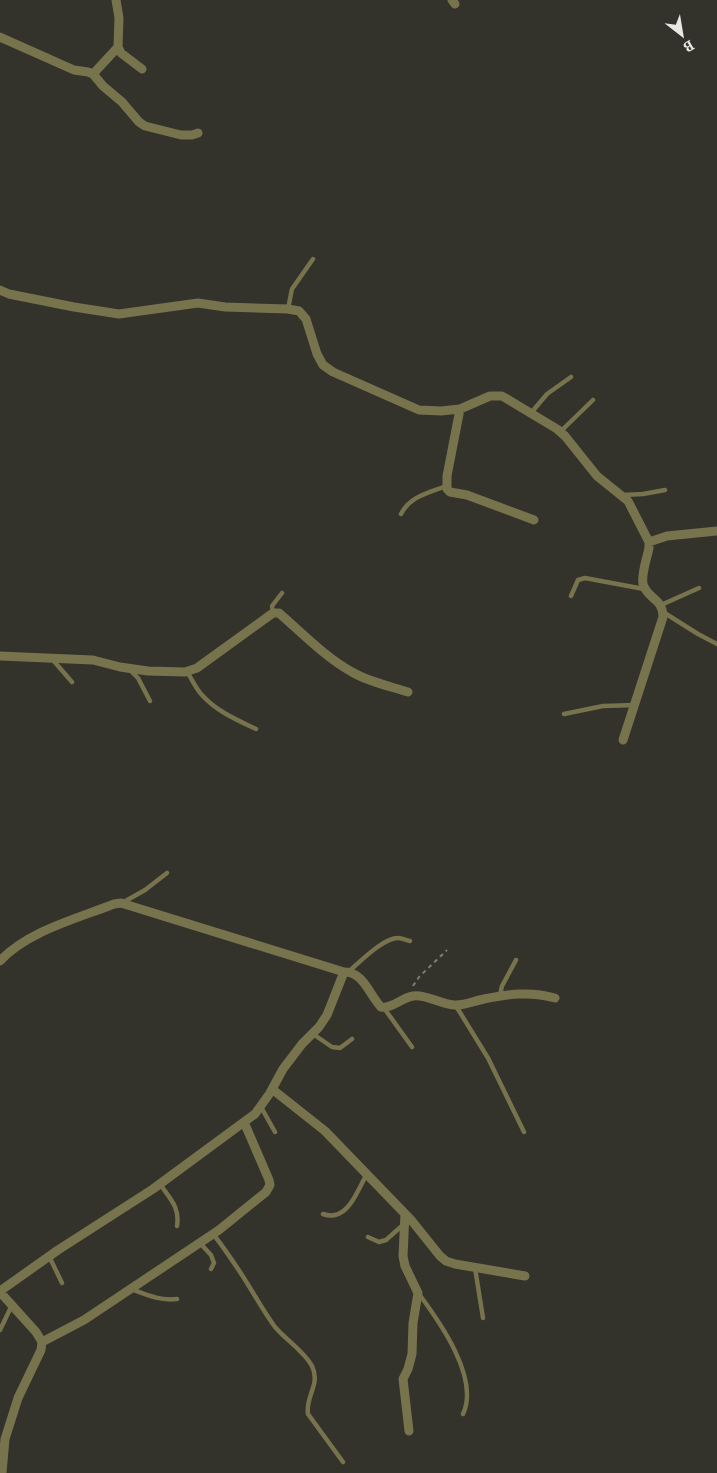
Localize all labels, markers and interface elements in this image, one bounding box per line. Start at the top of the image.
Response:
north arrow [657,10,707,60]
text: B [680,36,698,57]

